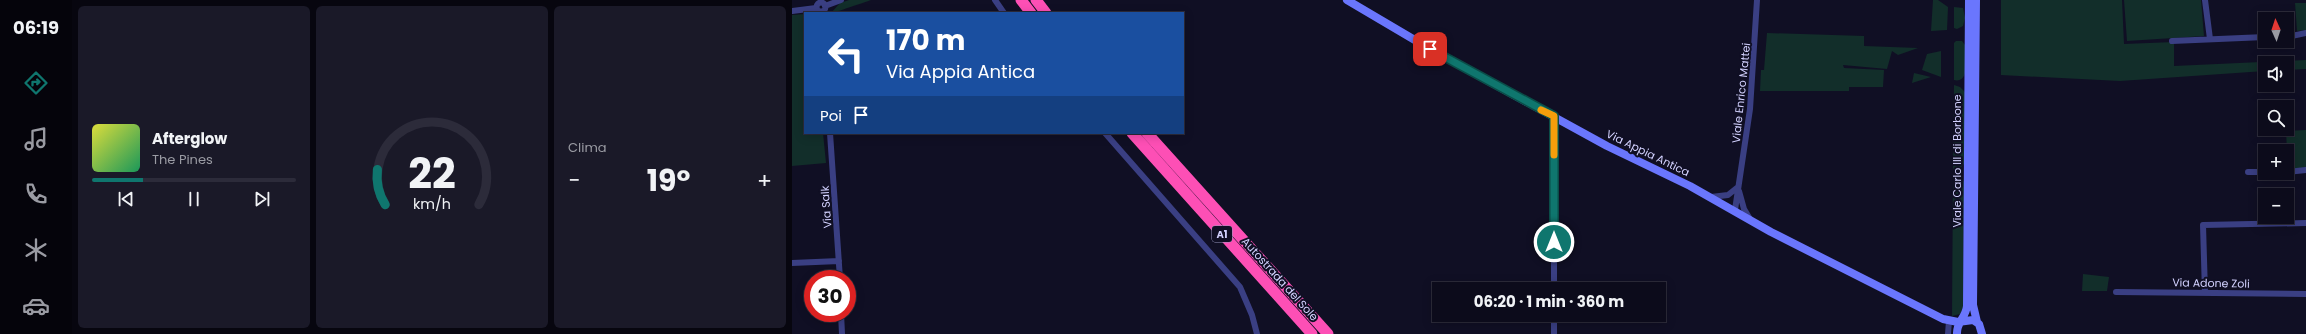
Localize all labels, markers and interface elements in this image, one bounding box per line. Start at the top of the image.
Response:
north arrow [2258,12,2294,48]
map controls [2258,12,2294,224]
text: 06:19 [13,15,59,40]
text: 170 m [886,21,965,60]
icon: left [820,28,872,80]
pin [1413,32,1447,66]
icon: arrive [1419,38,1441,60]
street label: Viale Enrico Mattei [1728,42,1754,144]
button: sound [2258,56,2294,92]
text: Via Appia Antica [886,59,1035,84]
icon: directions [22,69,50,97]
street label: Viale Carlo III di Borbone [1949,94,1965,228]
button: search [2258,100,2294,136]
icon: arrive [850,104,872,126]
text: Poi [820,105,842,126]
icon: music [22,125,50,153]
street label: Via Appia Antica [1604,126,1692,180]
text: Afterglow [152,128,227,149]
text: Clima [568,138,607,157]
text: 22 [408,144,456,203]
button: + [2258,144,2294,180]
text: The Pines [152,150,213,169]
text: 19° [647,159,690,202]
text: − [568,165,580,196]
text: + [757,165,772,196]
icon: phone [22,180,50,208]
street label: Via Salk [817,185,835,229]
icon: previous [115,188,137,210]
icon: pause [183,188,205,210]
icon: next [251,188,273,210]
button: − [2258,188,2294,224]
text: km/h [413,194,451,214]
position arrow [1533,221,1575,263]
road number: A1 [1212,226,1232,242]
street label: Autostrada del Sole [1238,234,1322,324]
icon: climate [22,236,50,264]
speed limit sign: 30 [804,270,856,322]
street label: Via Adone Zoli [2172,274,2250,292]
text: 06:20 · 1 min · 360 m [1474,291,1624,312]
icon: car [22,292,50,320]

